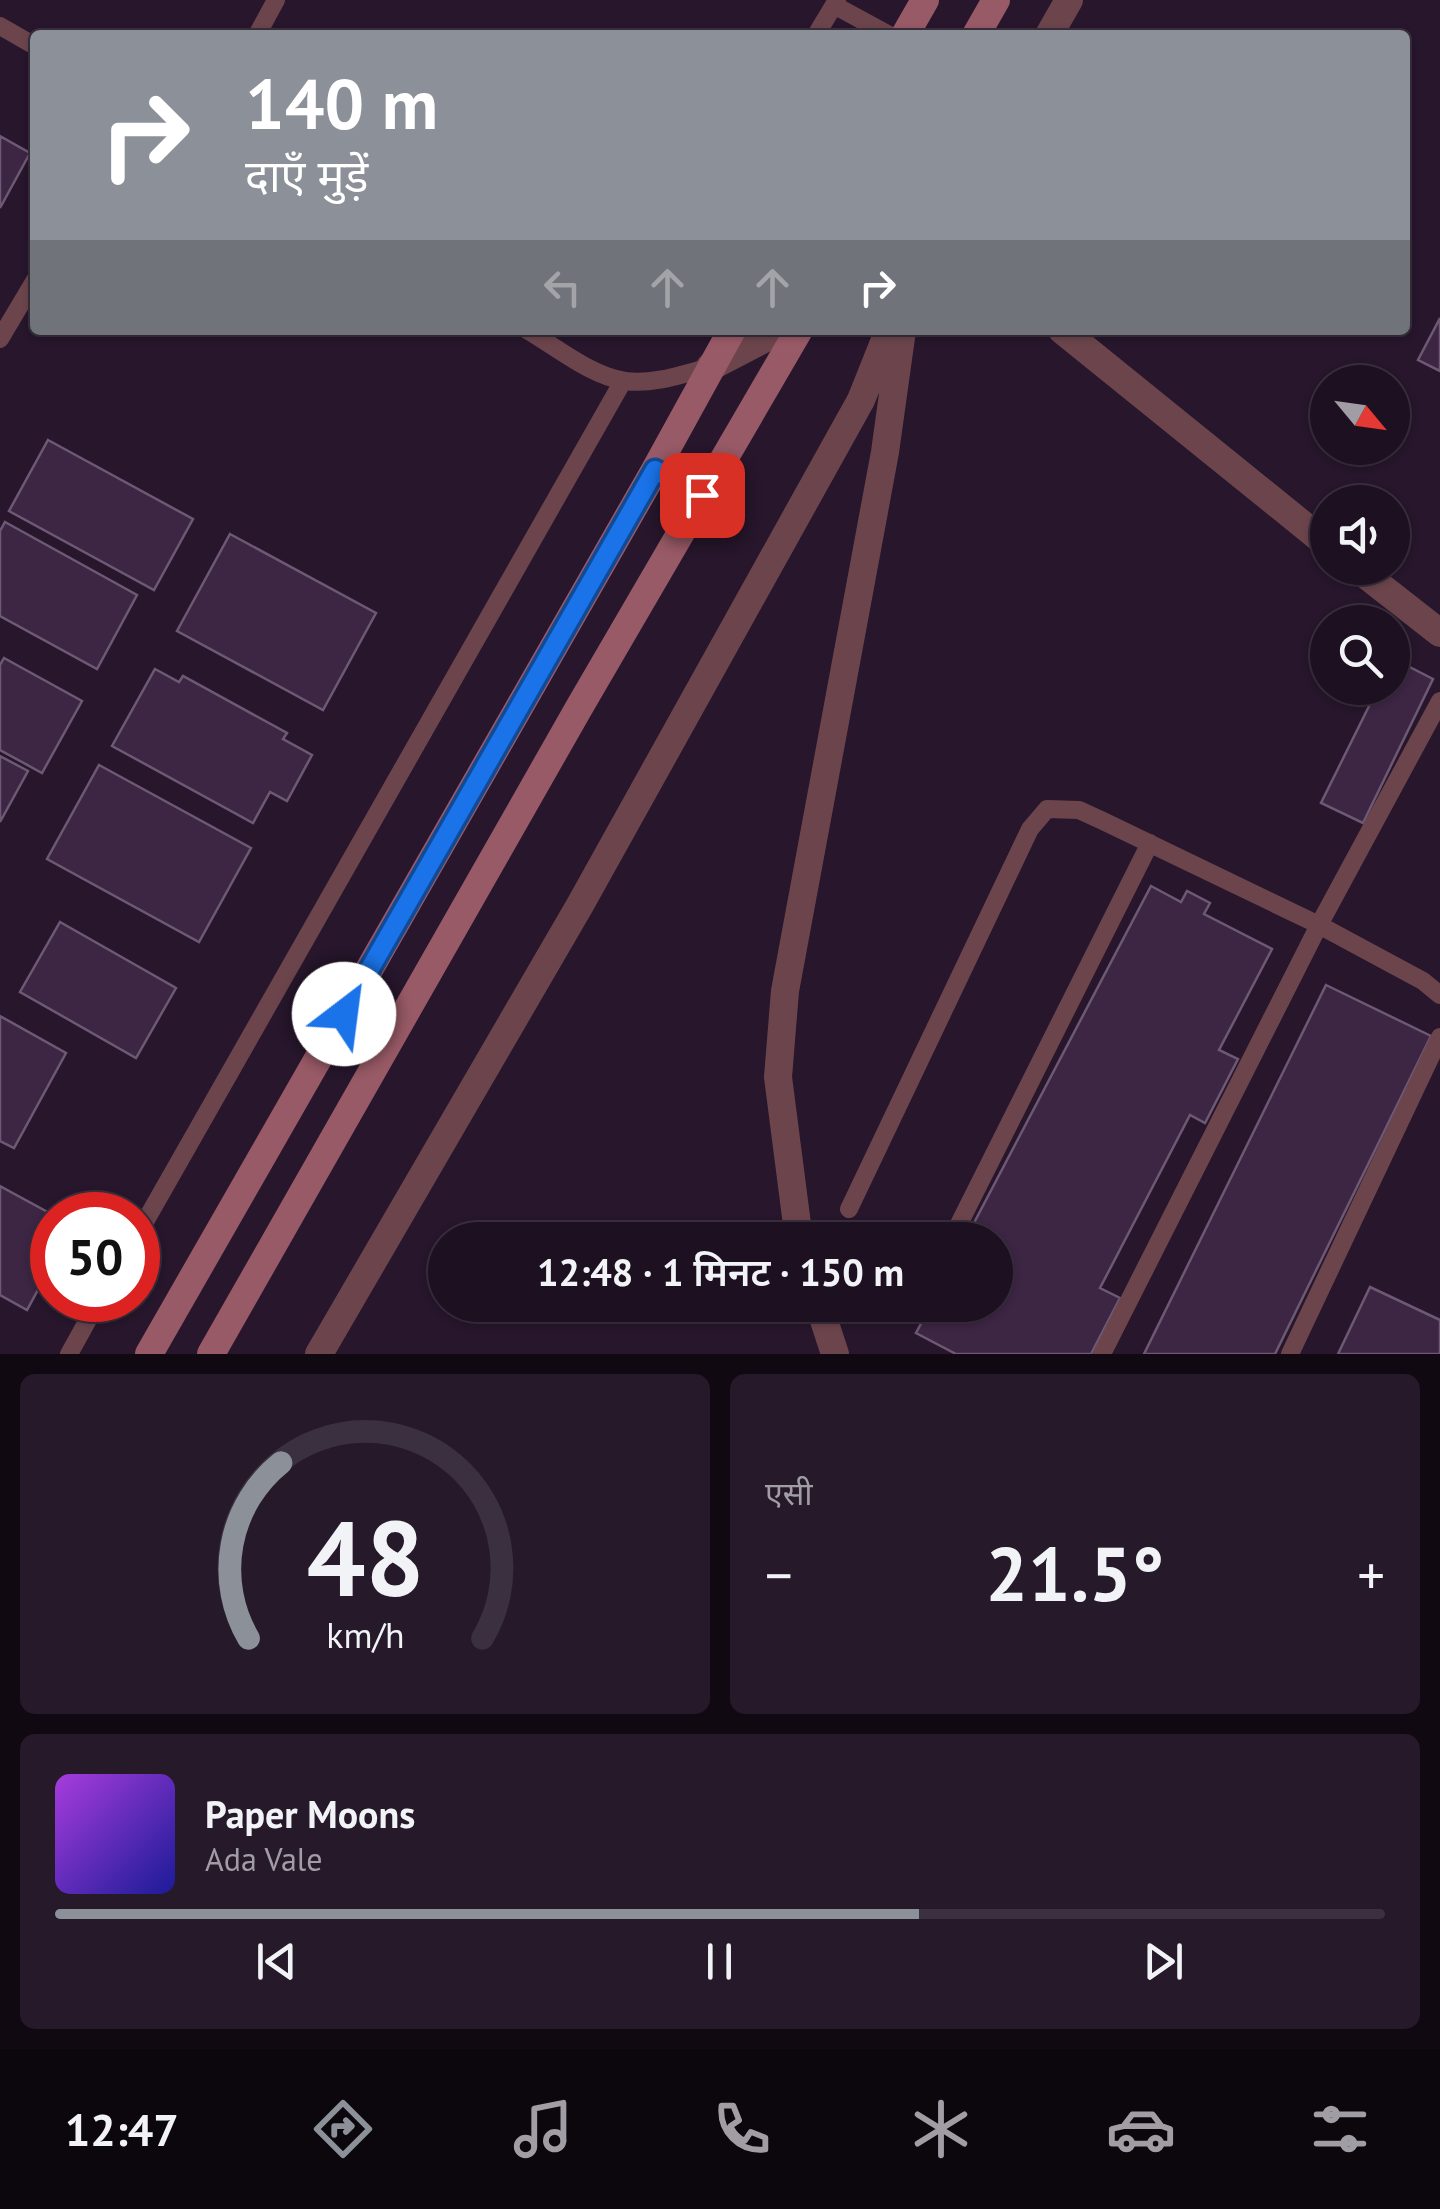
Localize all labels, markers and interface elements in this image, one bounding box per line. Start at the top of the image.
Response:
text: 140 m [245,58,438,148]
icon: right [80,70,210,200]
text: दाएँ मुड़ें [245,146,368,204]
icon: left [535,260,590,315]
icon: ahead [640,260,695,315]
icon: ahead [745,260,800,315]
icon: right [850,260,905,315]
north arrow [1310,365,1410,465]
map controls [1310,365,1410,705]
pin [660,453,745,538]
icon: arrive [675,468,730,523]
button: sound [1310,485,1410,585]
button: search [1310,605,1410,705]
position arrow [292,962,396,1066]
speed limit sign: 50 [30,1192,160,1322]
text: 12:48 · 1 मिनट · 150 m [537,1247,904,1296]
text: एसी [765,1472,813,1514]
text: 48 [306,1490,424,1625]
text: 21.5° [986,1525,1164,1622]
text: − [765,1539,793,1610]
text: + [1357,1539,1385,1610]
text: km/h [326,1612,404,1658]
text: Paper Moons [205,1789,415,1838]
text: Ada Vale [205,1838,322,1880]
icon: previous [249,1934,304,1989]
icon: pause [692,1934,747,1989]
icon: next [1136,1934,1191,1989]
icon: directions [308,2094,378,2164]
icon: music [508,2094,578,2164]
icon: phone [707,2094,777,2164]
icon: climate [906,2094,976,2164]
icon: car [1106,2094,1176,2164]
icon: filters [1305,2094,1375,2164]
text: 12:47 [65,2100,179,2158]

